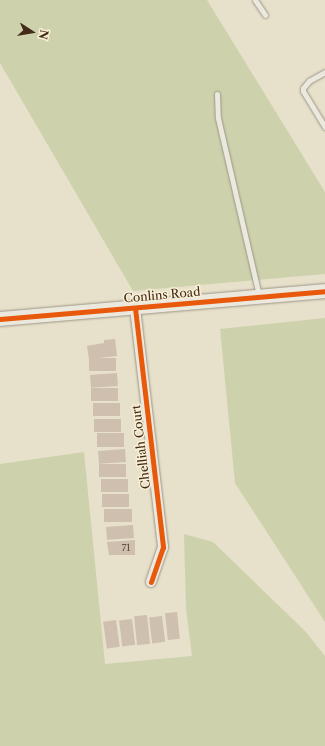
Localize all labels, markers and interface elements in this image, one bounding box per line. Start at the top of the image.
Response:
north arrow [12,12,52,52]
text: N [36,28,52,41]
street label: Conlins Road [123,284,201,306]
street label: Chelliah Court [129,404,153,490]
house number: 71 [121,542,131,554]

